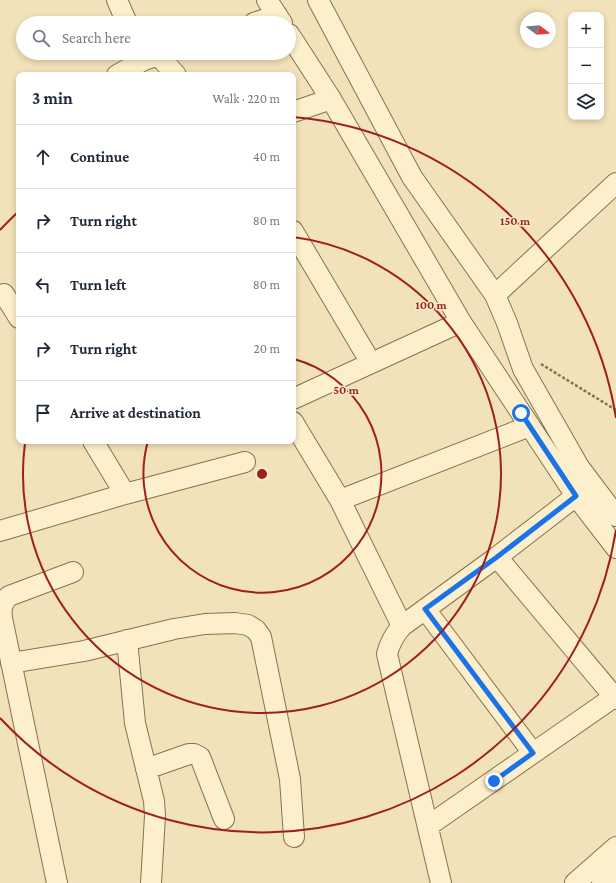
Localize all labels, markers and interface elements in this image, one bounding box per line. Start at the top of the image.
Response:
north arrow [520,12,556,48]
map controls [568,12,604,120]
button: + [568,12,604,48]
search box [16,16,296,60]
icon: search [30,27,52,49]
text: Search here [62,30,131,46]
button: − [568,48,604,84]
button: layers [568,84,604,120]
text: 3 min [32,89,73,108]
text: Walk · 220 m [212,91,280,106]
icon: ahead [32,146,54,168]
text: Continue [70,149,129,165]
text: 40 m [253,149,280,164]
icon: right [32,210,54,232]
text: Turn right [70,213,137,229]
text: 80 m [253,213,280,228]
text: 150 m [500,214,531,228]
icon: left [32,274,54,296]
text: Turn left [70,277,126,293]
text: 80 m [253,277,280,292]
text: 100 m [415,298,448,312]
icon: right [32,338,54,360]
text: Turn right [70,341,137,357]
text: 20 m [254,341,280,356]
text: 50 m [333,383,360,397]
icon: arrive [32,402,54,424]
route start [512,404,530,422]
text: Arrive at destination [70,405,201,421]
centre of rings [255,467,269,481]
route end [485,772,503,790]

